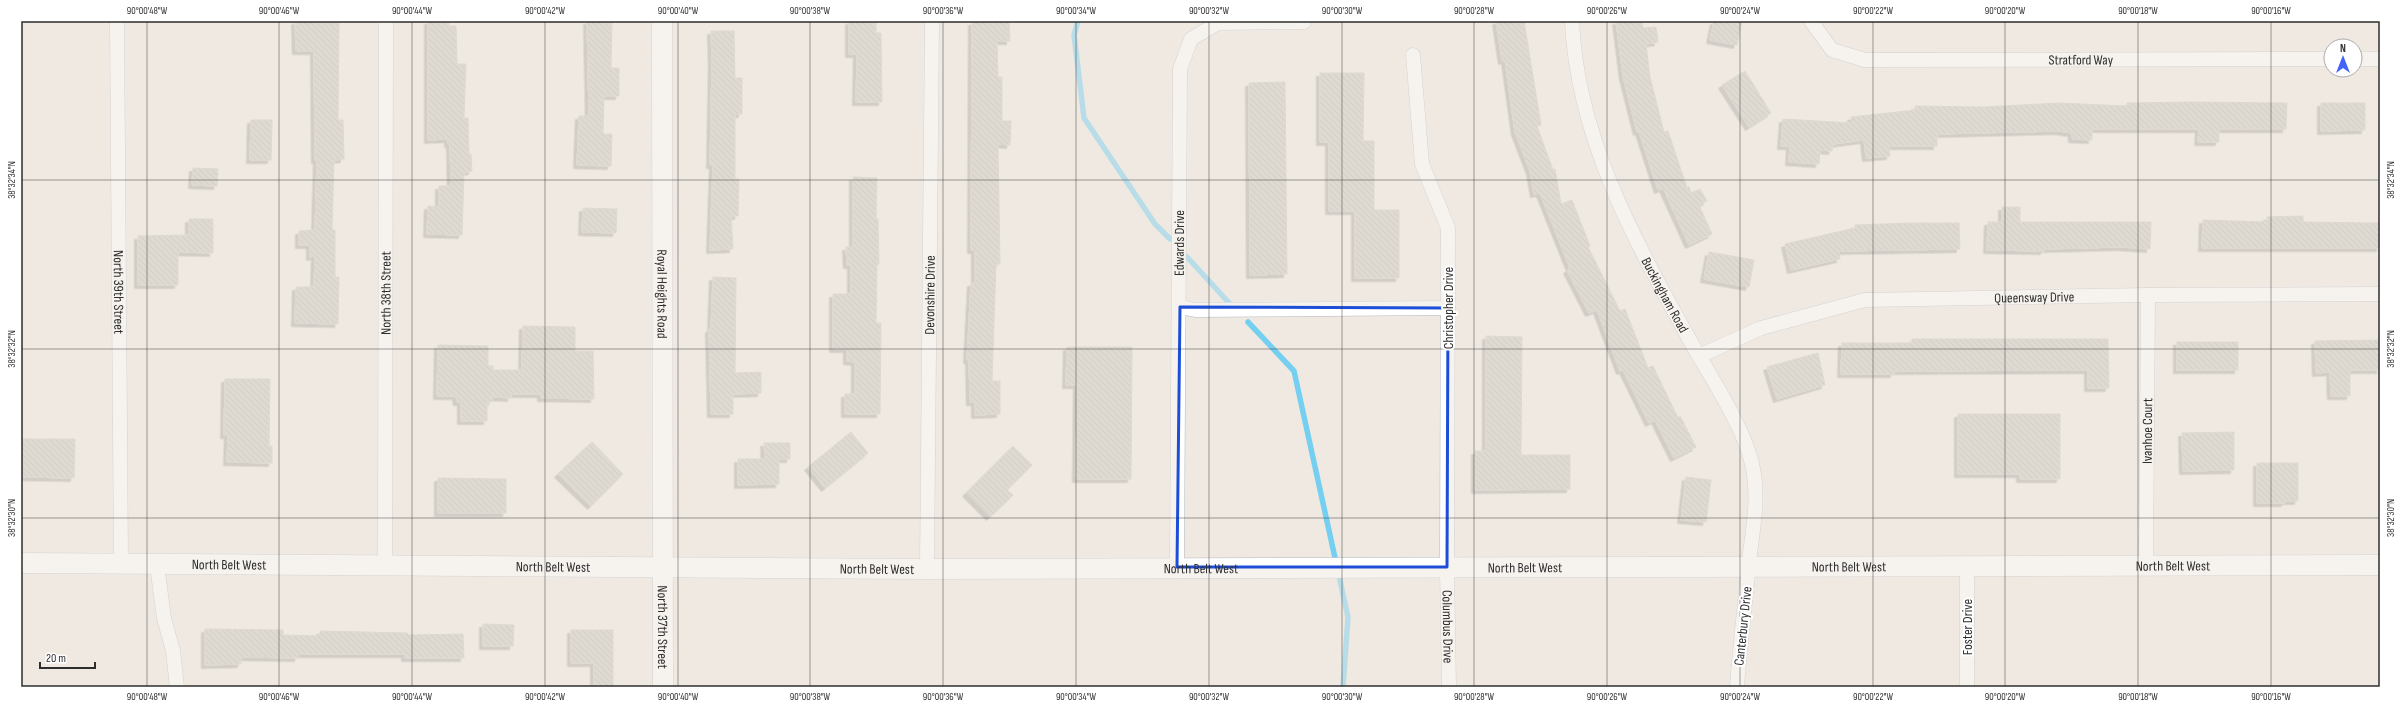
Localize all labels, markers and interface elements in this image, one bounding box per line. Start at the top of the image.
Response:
text: 90°00'48"W [127,5,168,17]
text: 90°00'46"W [259,5,300,17]
text: 90°00'44"W [392,5,433,17]
text: 90°00'42"W [525,5,566,17]
text: 90°00'40"W [658,5,699,17]
text: 90°00'38"W [790,5,831,17]
text: 90°00'36"W [923,5,964,17]
text: 90°00'34"W [1056,5,1097,17]
text: 90°00'32"W [1189,5,1230,17]
text: 90°00'30"W [1322,5,1363,17]
text: 90°00'28"W [1454,5,1495,17]
text: 90°00'26"W [1587,5,1628,17]
text: 90°00'24"W [1720,5,1761,17]
text: 90°00'22"W [1853,5,1894,17]
text: 90°00'20"W [1985,5,2026,17]
text: 90°00'18"W [2118,5,2158,17]
text: 90°00'16"W [2251,5,2291,17]
north arrow [2323,38,2363,78]
text: N [2340,42,2346,55]
street label: Stratford Way [2048,51,2114,68]
text: 38°32'34"N [6,161,18,199]
text: 38°32'34"N [2385,161,2397,199]
street label: Edwards Drive [1170,210,1188,276]
street label: Royal Heights Road [654,249,671,339]
street label: North 39th Street [110,250,128,334]
street label: North 38th Street [377,251,394,335]
street label: Buckingham Road [1638,254,1693,336]
street label: Devonshire Drive [921,255,938,335]
street label: Christopher Drive [1440,267,1457,349]
street label: Queensway Drive [1994,288,2074,306]
text: 38°32'32"N [6,330,18,368]
text: 38°32'32"N [2385,330,2397,368]
street label: Ivanhoe Court [2138,398,2156,464]
text: 38°32'30"N [6,499,18,537]
text: 38°32'30"N [2385,499,2397,537]
street label: North Belt West [192,556,266,573]
street label: North Belt West [2136,557,2210,574]
street label: North Belt West [516,558,590,575]
street label: North Belt West [1812,558,1886,575]
street label: North Belt West [1488,559,1562,576]
street label: North Belt West [840,560,914,577]
street label: North Belt West [1164,560,1238,577]
street label: North 37th Street [654,585,671,669]
street label: Canterbury Drive [1730,585,1756,667]
street label: Columbus Drive [1439,590,1457,663]
street label: Foster Drive [1959,599,1976,655]
scale bar [40,644,95,670]
text: 20 m [46,651,66,666]
text: 90°00'48"W [127,691,168,703]
text: 90°00'46"W [259,691,300,703]
text: 90°00'44"W [392,691,433,703]
text: 90°00'42"W [525,691,566,703]
text: 90°00'40"W [658,691,699,703]
text: 90°00'38"W [790,691,831,703]
text: 90°00'36"W [923,691,964,703]
text: 90°00'34"W [1056,691,1097,703]
text: 90°00'32"W [1189,691,1230,703]
text: 90°00'30"W [1322,691,1363,703]
text: 90°00'28"W [1454,691,1495,703]
text: 90°00'26"W [1587,691,1628,703]
text: 90°00'24"W [1720,691,1761,703]
text: 90°00'22"W [1853,691,1894,703]
text: 90°00'20"W [1985,691,2026,703]
text: 90°00'18"W [2118,691,2158,703]
text: 90°00'16"W [2251,691,2291,703]

